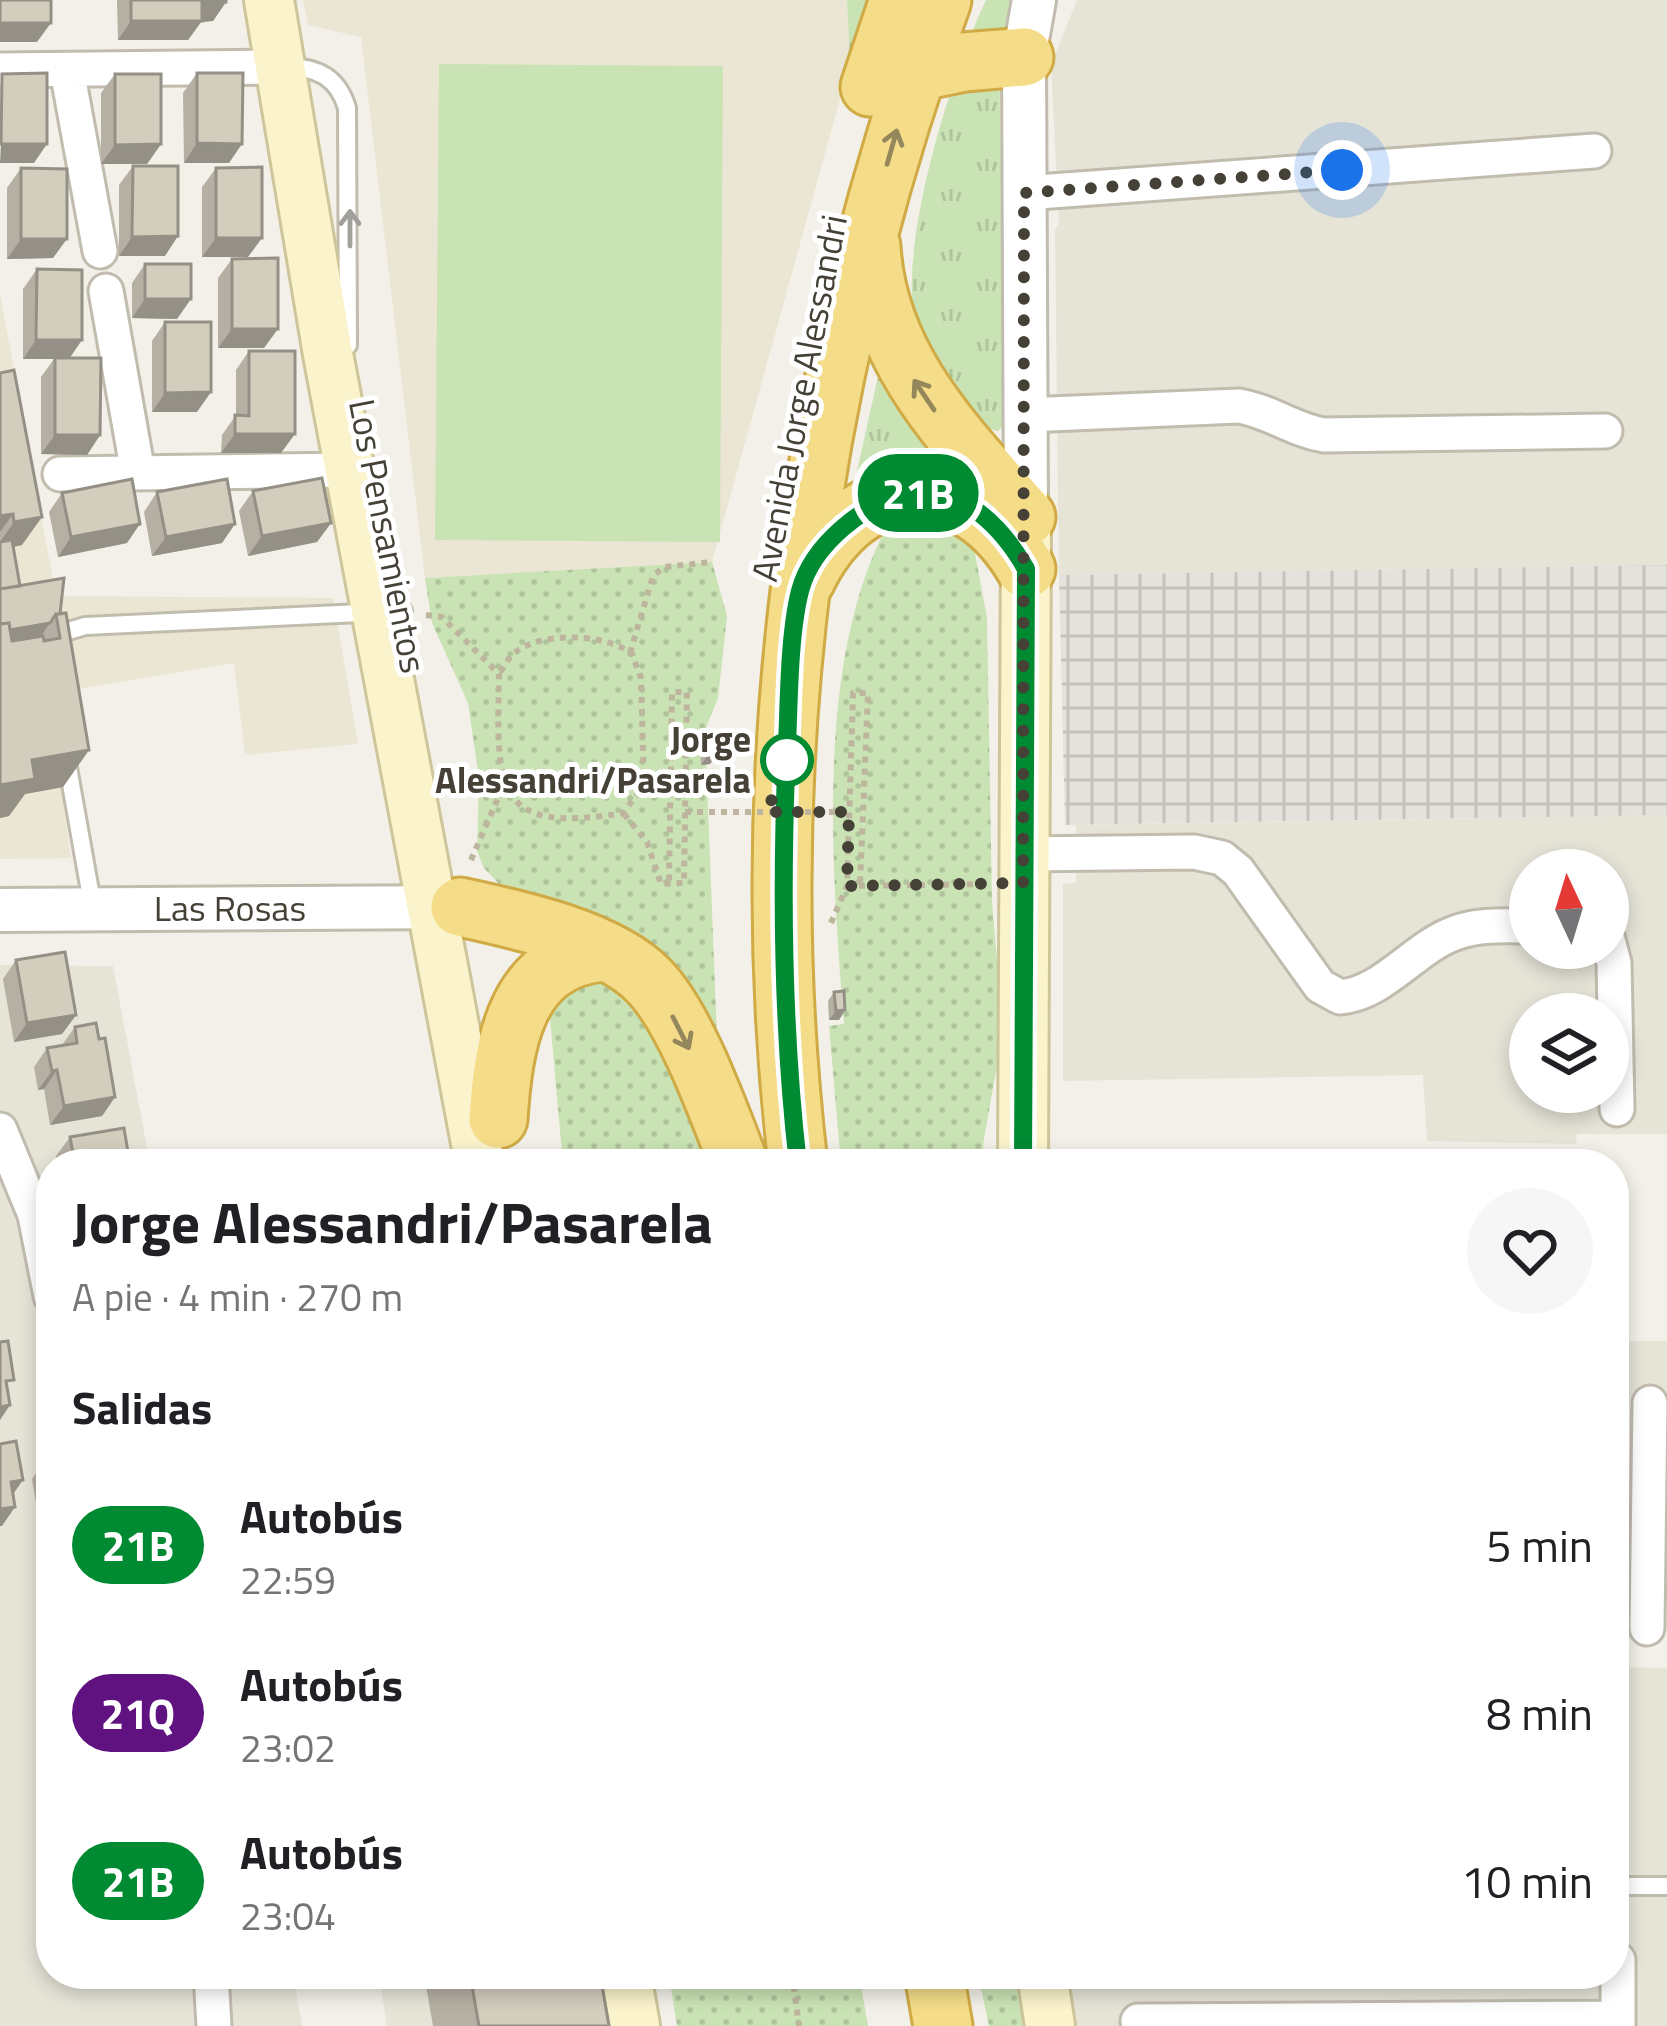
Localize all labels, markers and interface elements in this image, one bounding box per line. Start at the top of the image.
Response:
one-way arrow [882,129,904,167]
your location [1312,140,1372,200]
one-way arrow [339,209,361,248]
street label: Avenida Jorge Alessandri [736,210,861,586]
one-way arrow [911,379,936,413]
street label: Los Pensamientos [335,394,442,678]
line badge: 21B [849,454,987,532]
text: 21B [882,461,954,525]
place label: Jorge Alessandri/Pasarela [435,711,751,807]
marker: Jorge Alessandri/Pasarela [762,735,812,785]
north arrow [1509,849,1629,969]
map controls [1509,849,1629,1113]
street label: Las Rosas [154,880,306,935]
button: layers [1509,993,1629,1113]
one-way arrow [671,1015,693,1051]
text: Jorge Alessandri/Pasarela [72,1178,713,1265]
button: heart [1467,1188,1593,1314]
text: A pie · 4 min · 270 m [72,1267,403,1326]
text: Salidas [72,1373,212,1441]
text: Autobús [240,1482,403,1550]
text: 5 min [1486,1511,1593,1579]
text: 21B [102,1513,174,1577]
text: 22:59 [240,1550,336,1609]
text: Autobús [240,1650,403,1718]
text: 8 min [1486,1679,1593,1747]
text: 21Q [101,1681,175,1745]
text: 23:02 [240,1718,336,1777]
text: Autobús [240,1818,403,1886]
text: 10 min [1461,1847,1593,1915]
text: 21B [102,1849,174,1913]
text: 23:04 [240,1886,336,1945]

